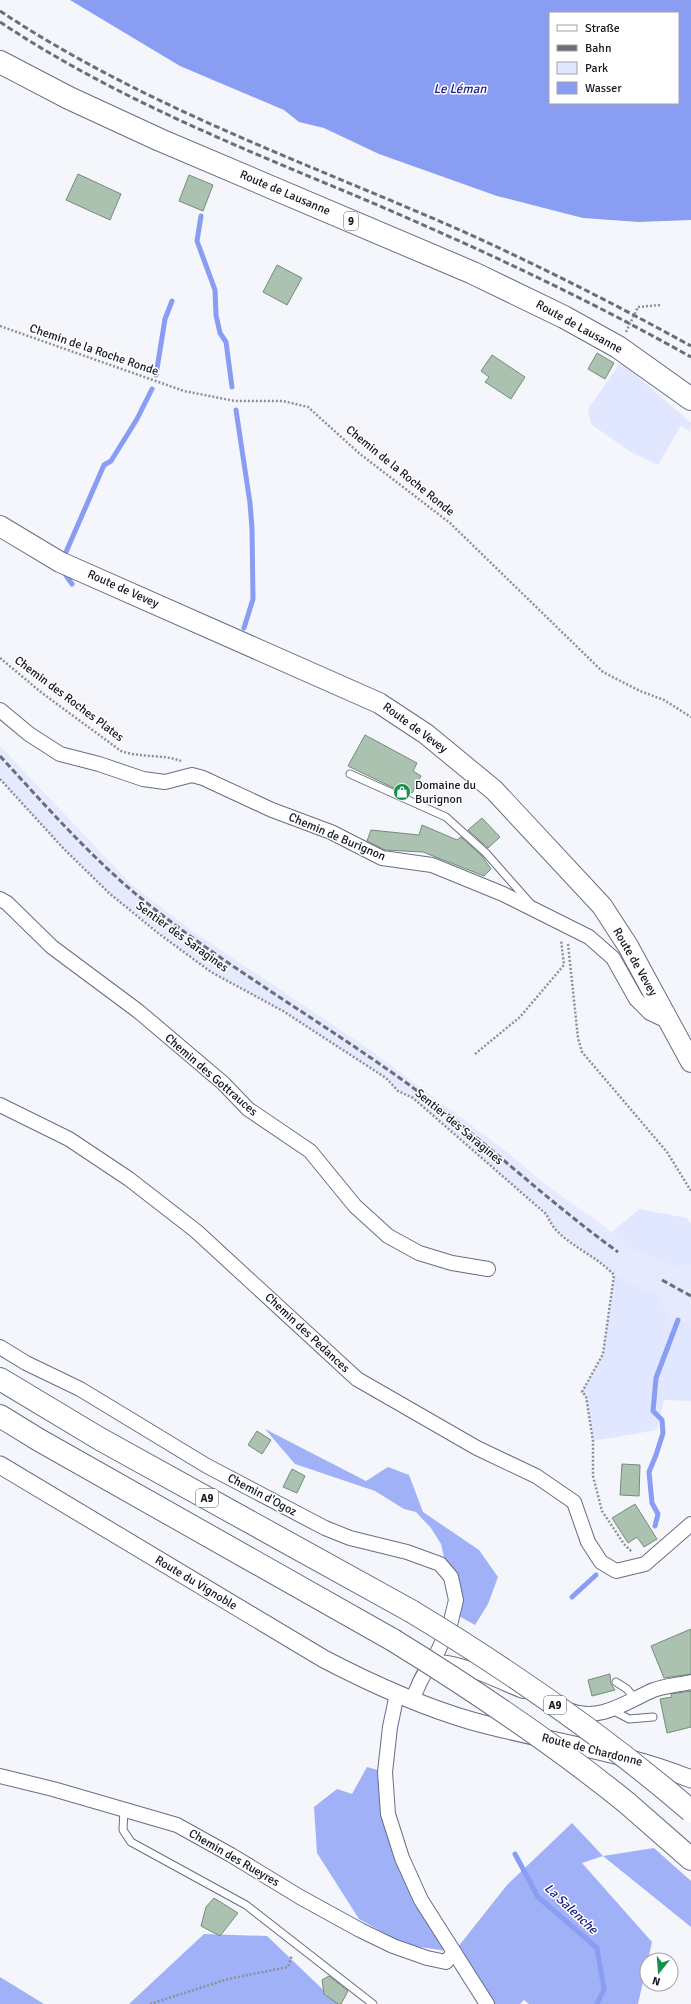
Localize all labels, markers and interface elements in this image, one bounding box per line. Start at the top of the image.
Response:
legend [549,12,679,104]
text: Straße [585,21,620,36]
text: Bahn [585,41,611,56]
text: Park [585,61,608,76]
water label: Le Léman [434,81,487,97]
text: Wasser [585,81,622,96]
street label: Route de Lausanne [238,167,332,219]
road number: 9 [344,212,358,230]
street label: Route de Lausanne [533,297,625,357]
street label: Chemin de la Roche Ronde [28,321,160,379]
street label: Chemin de la Roche Ronde [343,423,457,519]
street label: Route de Vevey [85,567,161,612]
street label: Chemin des Roches Plates [11,653,127,745]
street label: Route de Vevey [380,699,451,757]
place label: Domaine du Burignon [415,778,476,807]
shop icon: Domaine du Burignon [392,782,412,802]
street label: Chemin de Burignon [286,810,388,864]
street label: Sentier des Saragines [133,898,231,976]
street label: Route de Vevey [609,925,661,999]
street label: Chemin des Gottrauces [162,1031,260,1119]
street label: Sentier des Saragines [412,1086,506,1168]
street label: Chemin des Pedances [262,1290,352,1376]
street label: Chemin d'Ogoz [225,1470,299,1520]
road number: A9 [196,1489,218,1507]
street label: Route du Vignoble [152,1553,240,1613]
road number: A9 [544,1696,566,1714]
street label: Route de Chardonne [540,1730,644,1770]
street label: Chemin des Rueyres [186,1826,282,1890]
water label: La Salenche [541,1880,602,1939]
north arrow [639,1952,679,1992]
text: N [651,1974,662,1988]

